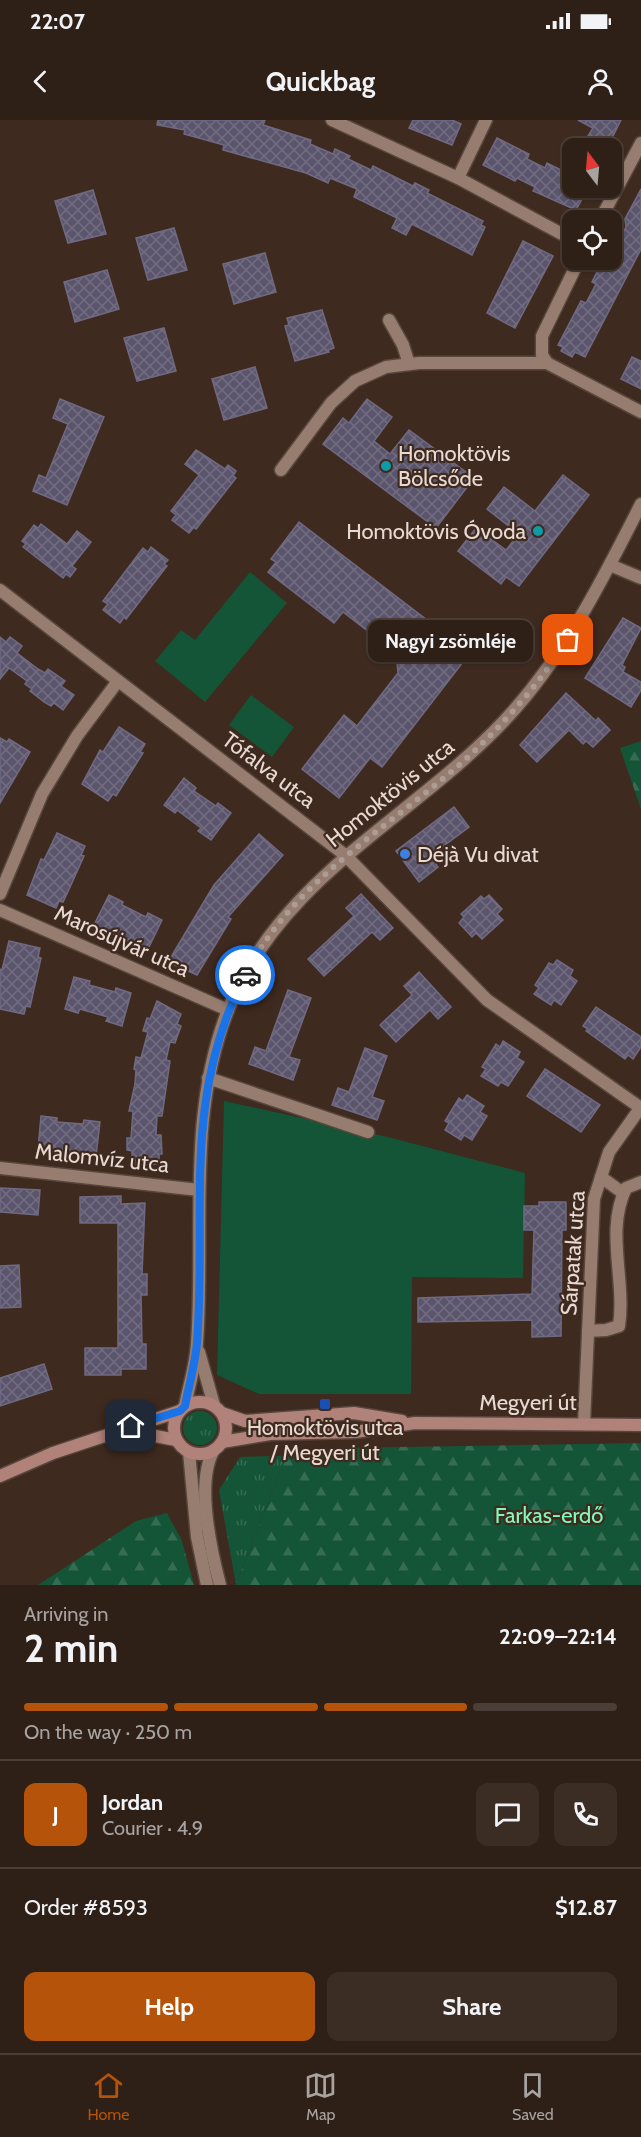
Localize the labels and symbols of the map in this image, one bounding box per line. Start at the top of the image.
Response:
north arrow [562,138,622,198]
place label: Homoktövis Bölcsőde [398,440,510,492]
marker: Homoktövis Bölcsőde [379,459,393,473]
place label: Homoktövis Óvoda [346,518,526,545]
marker: Homoktövis Óvoda [531,524,545,538]
pin [542,614,593,665]
callout: Nagyi zsömléje [367,619,532,661]
street label: Tófalva utca [217,726,322,814]
street label: Homoktövis utca [321,733,460,853]
place label: Déjà Vu divat [417,841,539,868]
marker: Déjà Vu divat [398,847,412,861]
street label: Marosújvár utca [50,899,194,983]
courier [215,945,275,1005]
street label: Malomvíz utca [34,1138,171,1179]
street label: Sárpatak utca [555,1189,591,1316]
street label: Megyeri út [479,1389,577,1416]
marker: Homoktövis utca / Megyeri út [318,1397,332,1411]
pin [105,1400,156,1451]
place label: Homoktövis utca / Megyeri út [247,1414,404,1466]
park label: Farkas-erdő [495,1502,603,1529]

